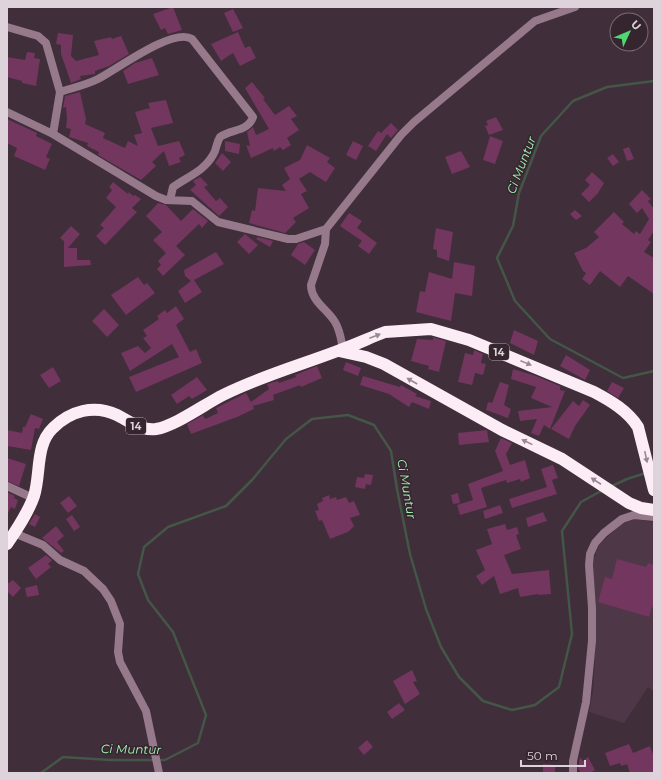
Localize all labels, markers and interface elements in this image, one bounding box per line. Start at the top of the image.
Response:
north arrow [609,12,649,52]
text: U [628,17,644,33]
water label: Ci Muntur [503,134,539,196]
one-way arrow [369,332,381,338]
road number: 14 [489,344,509,360]
one-way arrow [520,361,532,367]
one-way arrow [406,377,418,384]
road number: 14 [126,418,146,434]
one-way arrow [521,439,533,445]
one-way arrow [643,451,649,463]
water label: Ci Muntur [394,458,420,520]
one-way arrow [591,477,601,485]
water label: Ci Muntur [101,741,162,757]
scale bar [521,742,585,768]
text: 50 m [527,748,558,763]

